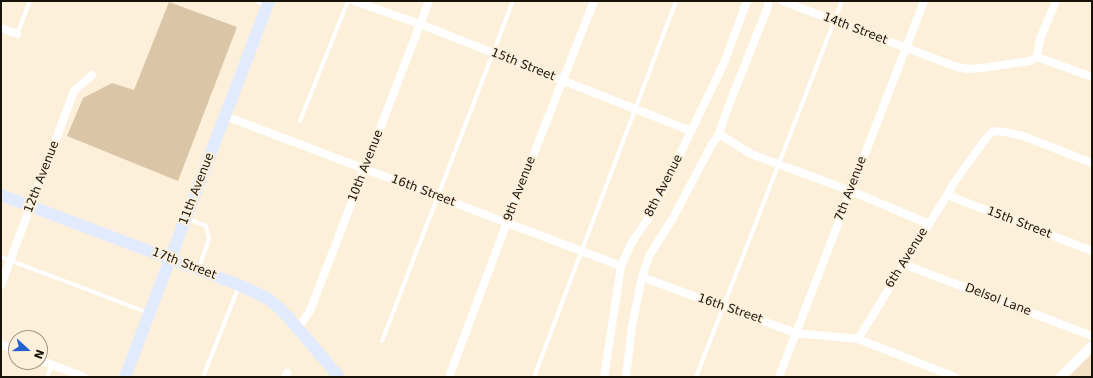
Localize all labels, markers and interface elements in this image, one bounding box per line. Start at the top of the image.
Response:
street label: 14th Street [821,10,889,48]
street label: 15th Street [489,46,557,84]
street label: 10th Avenue [346,128,386,204]
street label: 12th Avenue [22,139,62,215]
street label: 11th Avenue [177,151,217,227]
street label: 8th Avenue [642,152,686,220]
street label: 9th Avenue [501,155,539,223]
street label: 7th Avenue [832,155,870,223]
street label: 16th Street [389,172,457,210]
street label: 15th Street [985,204,1053,242]
street label: 6th Avenue [883,225,931,291]
street label: 17th Street [150,245,218,283]
street label: Delsol Lane [963,281,1033,319]
street label: 16th Street [696,291,764,327]
north arrow [8,330,48,370]
text: N [31,347,46,361]

